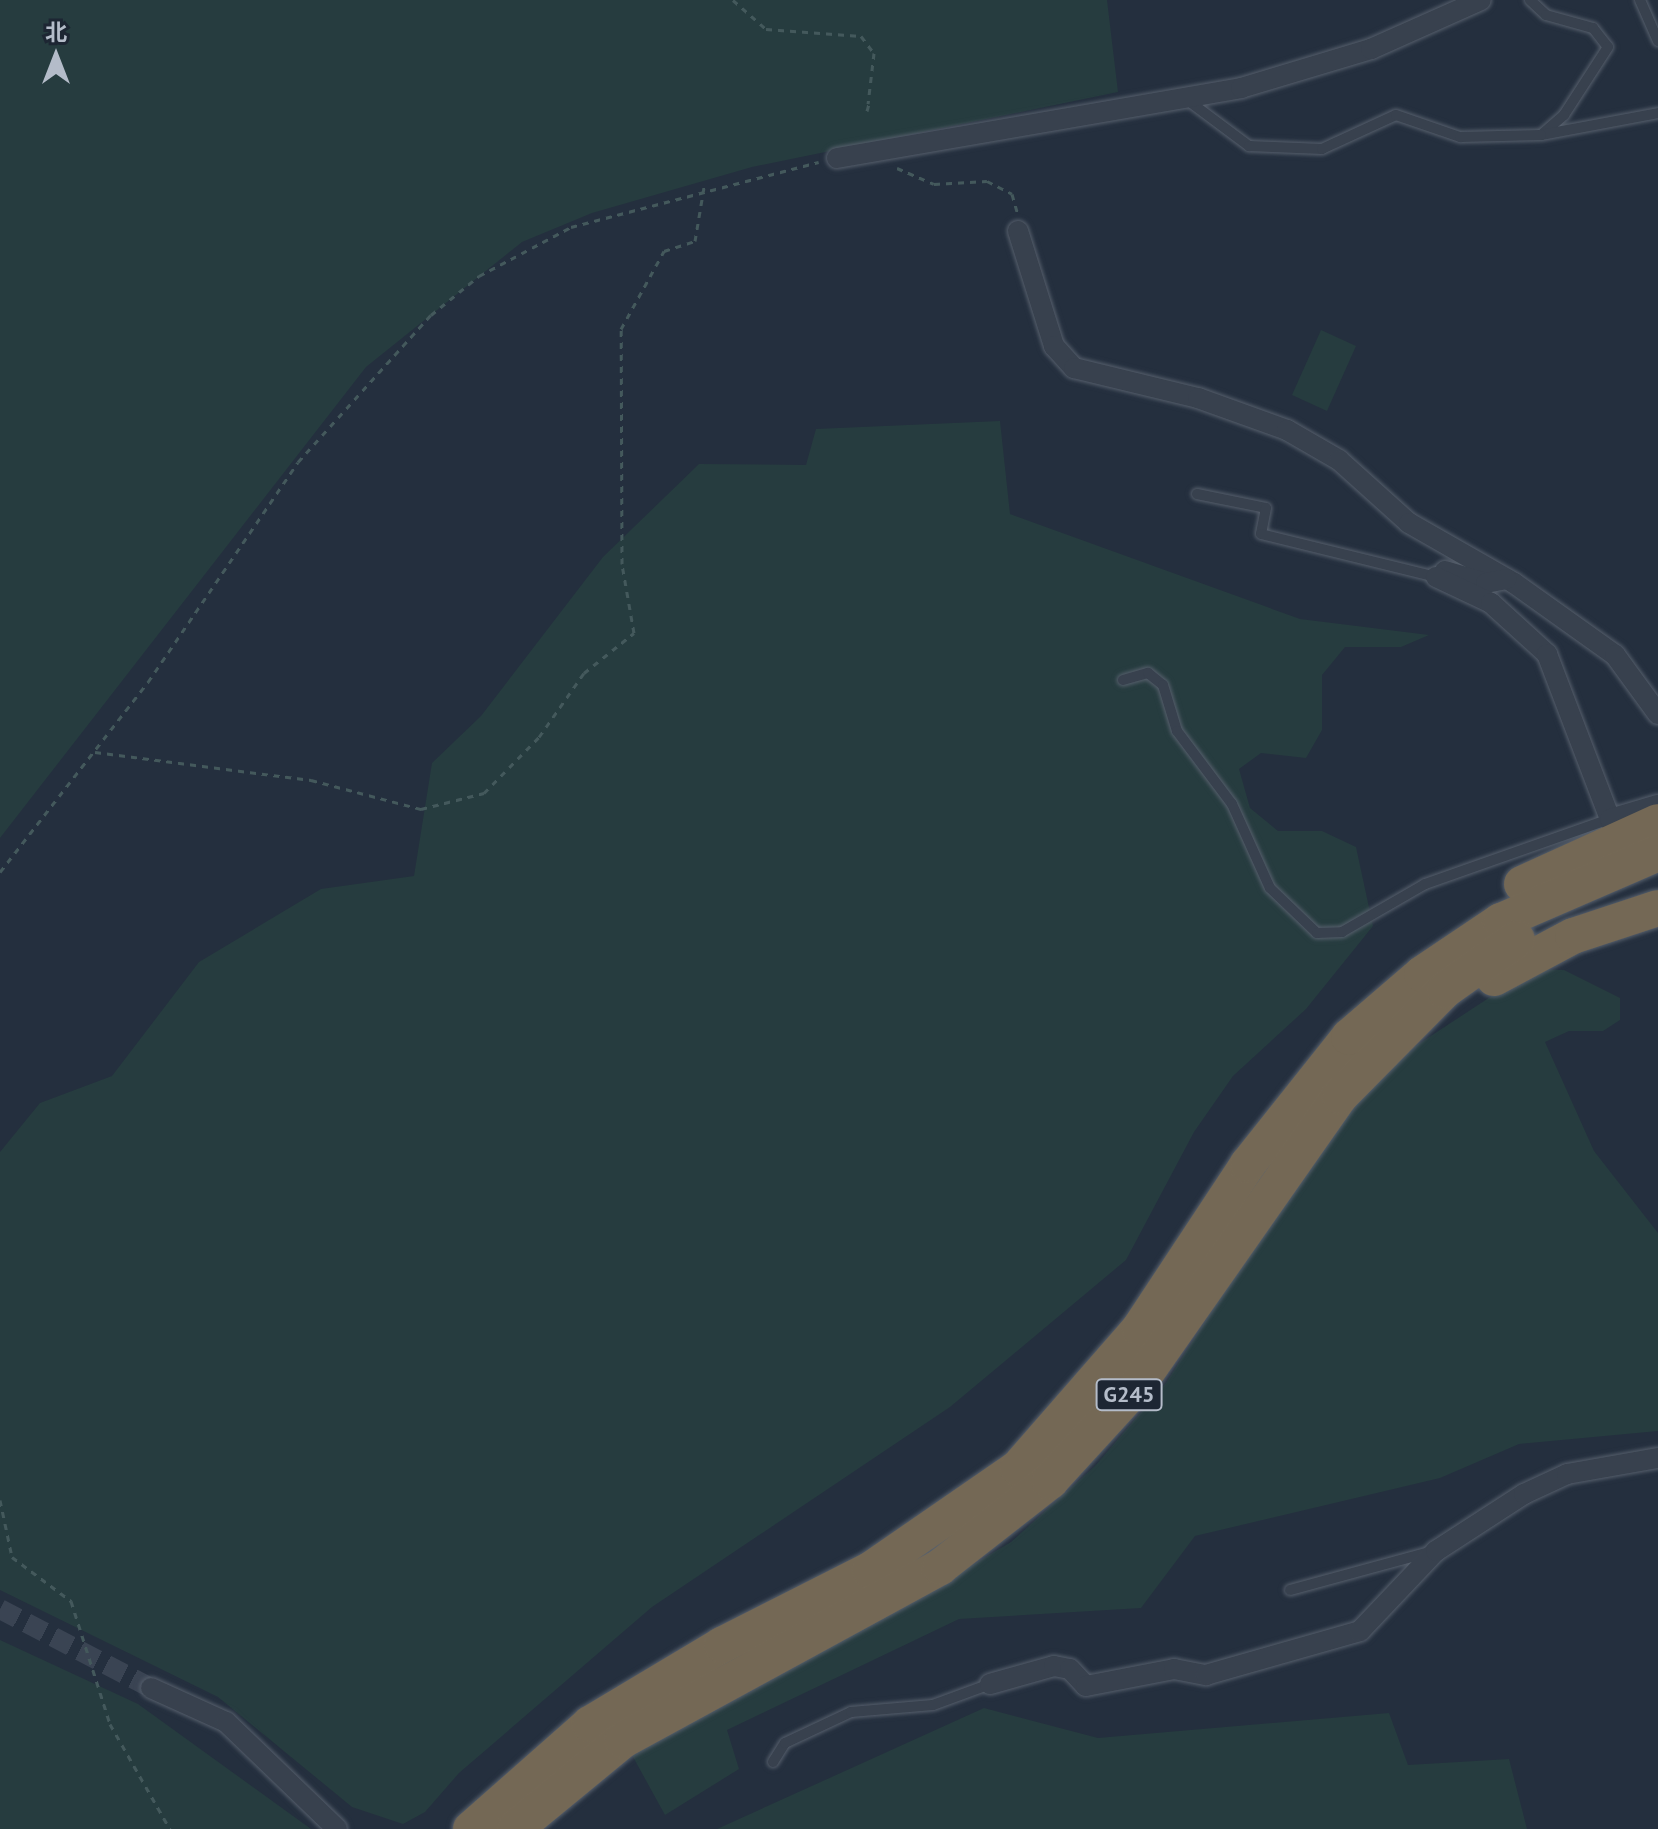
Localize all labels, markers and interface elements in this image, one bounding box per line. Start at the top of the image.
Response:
north arrow [16,16,96,96]
text: 北 [45,18,67,46]
road number: G245 [1095,1377,1163,1413]

